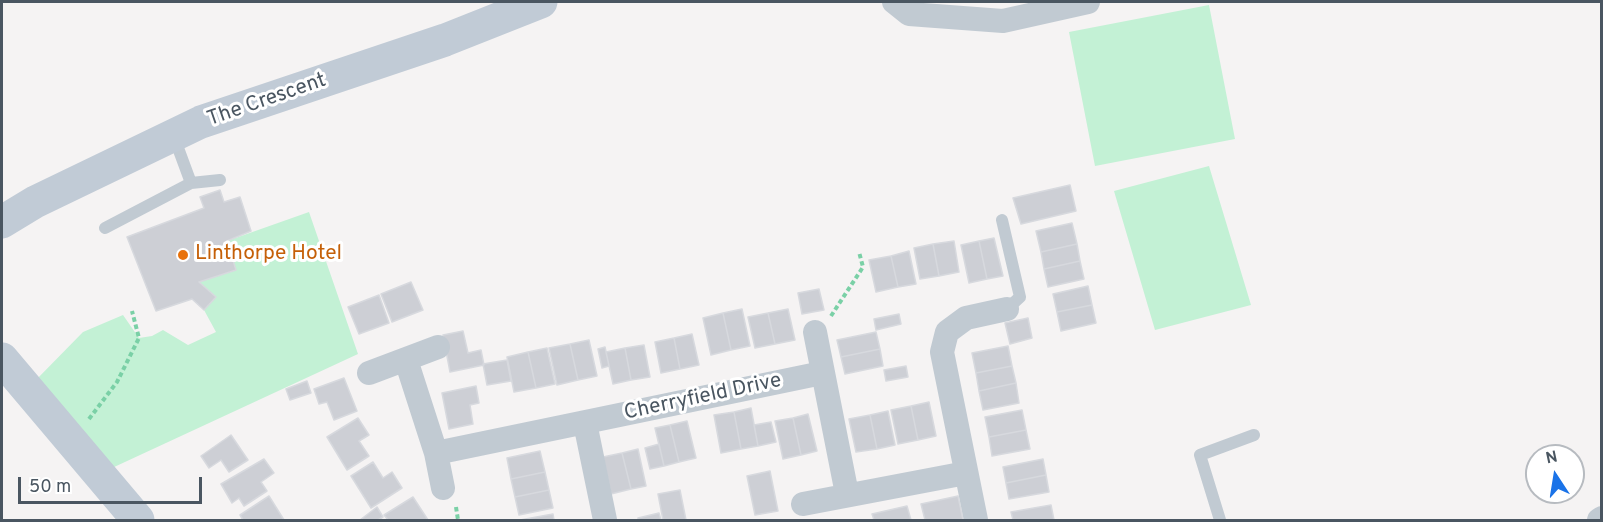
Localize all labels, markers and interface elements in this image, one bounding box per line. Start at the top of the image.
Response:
street label: The Crescent [204,69,330,133]
place label: Linthorpe Hotel [195,242,342,268]
marker: Linthorpe Hotel [176,248,190,262]
street label: Cherryfield Drive [622,369,784,427]
north arrow [1525,444,1585,504]
text: N [1544,447,1559,469]
scale bar [21,465,206,503]
text: 50 m [29,476,71,499]

